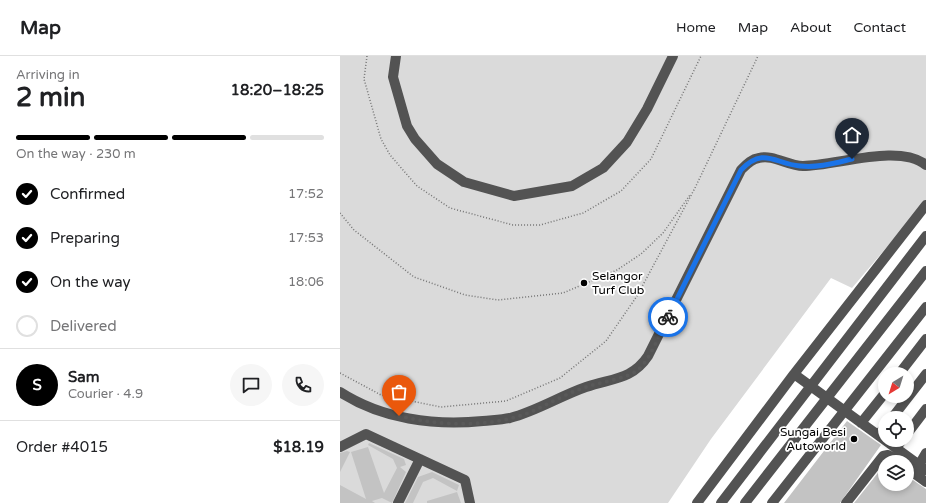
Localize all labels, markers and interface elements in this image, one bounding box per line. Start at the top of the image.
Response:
text: Map [20,17,61,39]
text: Home [676,19,716,36]
text: Map [738,19,768,36]
text: About [790,19,832,36]
text: Contact [854,19,906,36]
text: Arriving in [16,67,80,83]
text: 18:20–18:25 [231,81,324,99]
text: 2 min [16,82,85,113]
pin [835,118,869,159]
icon: home [841,124,863,146]
text: On the way · 230 m [16,146,136,162]
icon: check [16,183,38,205]
text: Confirmed [50,185,125,203]
text: 17:52 [288,186,324,202]
icon: check [16,227,38,249]
text: Preparing [50,229,120,247]
text: 17:53 [288,230,324,246]
place label: Selangor Turf Club [592,269,644,297]
icon: check [16,271,38,293]
text: On the way [50,273,130,291]
text: 18:06 [288,274,324,290]
marker: Selangor Turf Club [579,278,589,288]
courier [648,297,688,337]
icon: bike [657,306,679,328]
text: Delivered [50,317,117,335]
button: chat [230,364,272,406]
button: phone [282,364,324,406]
north arrow [878,367,914,403]
map controls [878,367,914,491]
text: Sam [68,368,99,386]
pin [382,375,416,416]
text: S [32,376,42,394]
icon: bag [388,381,410,403]
text: Courier · 4.9 [68,386,143,402]
button: locate [878,411,914,447]
place label: Sungai Besi Autoworld [780,425,846,453]
marker: Sungai Besi Autoworld [849,434,859,444]
text: Order #4015 [16,438,108,456]
text: $18.19 [273,438,324,456]
button: layers [878,455,914,491]

